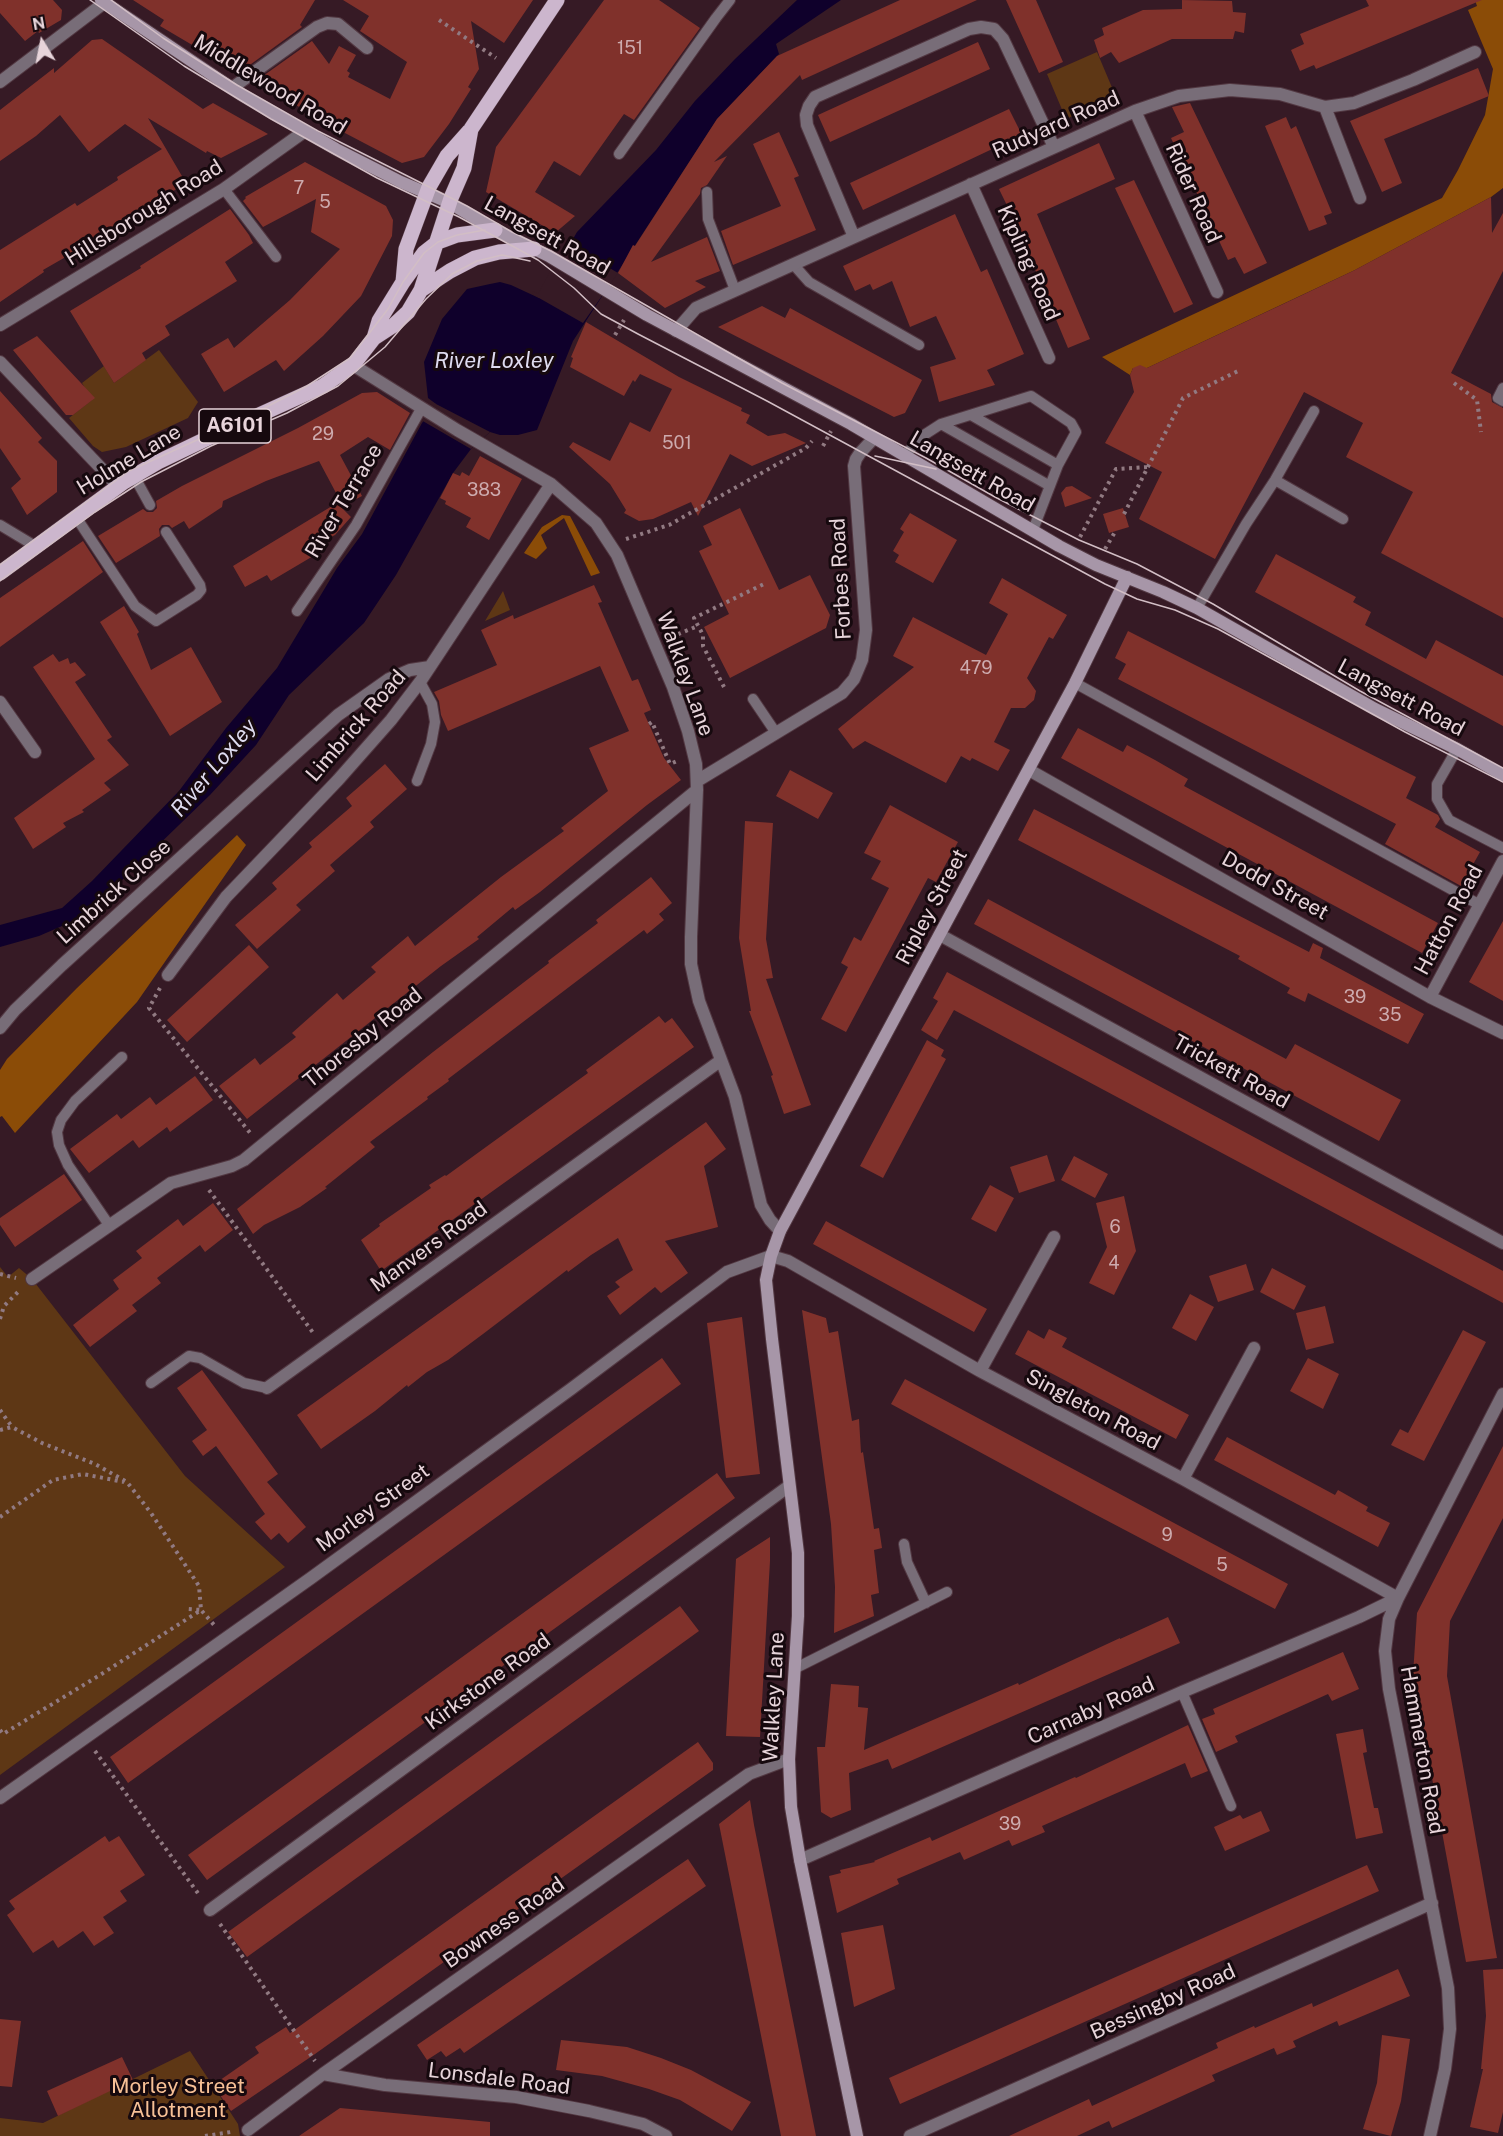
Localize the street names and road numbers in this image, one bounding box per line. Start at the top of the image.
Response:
street label: Middlewood Road [189,29,351,141]
street label: Rudyard Road [988,86,1124,164]
street label: Rider Road [1160,139,1226,247]
street label: Hillsborough Road [61,154,227,272]
street label: Langsett Road [480,191,614,281]
street label: Kipling Road [991,201,1065,325]
road number: A6101 [199,409,271,443]
street label: Holme Lane [73,419,185,501]
street label: Langsett Road [905,426,1039,518]
street label: River Terrace [300,439,388,563]
street label: Forbes Road [825,517,857,641]
street label: Walkley Lane [651,609,719,739]
street label: Langsett Road [1333,654,1469,742]
street label: Limbrick Road [301,665,411,787]
street label: Limbrick Close [52,834,176,950]
street label: Ripley Street [891,845,973,969]
street label: Dodd Street [1217,846,1333,926]
street label: Hatton Road [1409,861,1489,979]
street label: Thoresby Road [299,982,427,1094]
street label: Trickett Road [1168,1030,1294,1114]
street label: Manvers Road [366,1196,492,1298]
street label: Singleton Road [1022,1364,1164,1456]
street label: Morley Street [311,1458,435,1558]
street label: Kirkstone Road [421,1628,555,1736]
street label: Walkley Lane [758,1631,790,1763]
street label: Hammerton Road [1395,1664,1449,1836]
street label: Carnaby Road [1024,1672,1158,1750]
street label: Bowness Road [439,1872,569,1974]
street label: Bessingby Road [1087,1959,1239,2045]
street label: Lonsdale Road [427,2058,571,2100]

